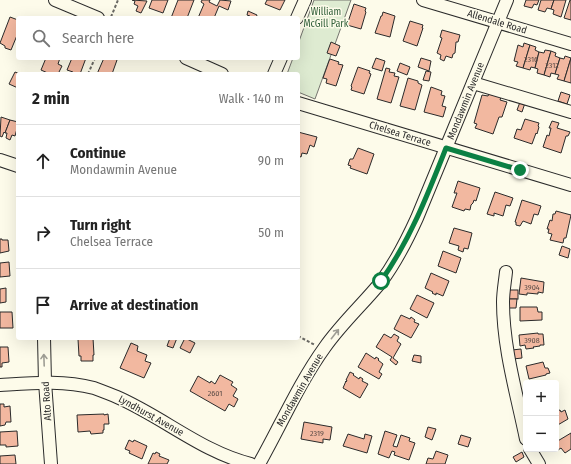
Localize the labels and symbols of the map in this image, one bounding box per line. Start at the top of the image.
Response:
park label: William McGill Park [303,6,349,30]
street label: Allendale Road [466,7,528,37]
house number: 2316 [524,55,538,64]
street label: Mondawmin Avenue [445,61,487,141]
house number: 2312 [545,61,559,70]
street label: Chelsea Terrace [368,119,432,149]
route end [511,161,529,179]
route start [372,272,390,290]
house number: 3904 [524,283,540,292]
one-way arrow [331,328,339,339]
house number: 3908 [524,336,540,345]
street label: Mondawmin Avenue [274,351,326,429]
one-way arrow [41,354,48,367]
street label: Alto Road [40,381,54,421]
house number: 2601 [208,389,222,398]
street label: Lyndhurst Avenue [116,393,186,439]
house number: 2319 [310,429,324,438]

